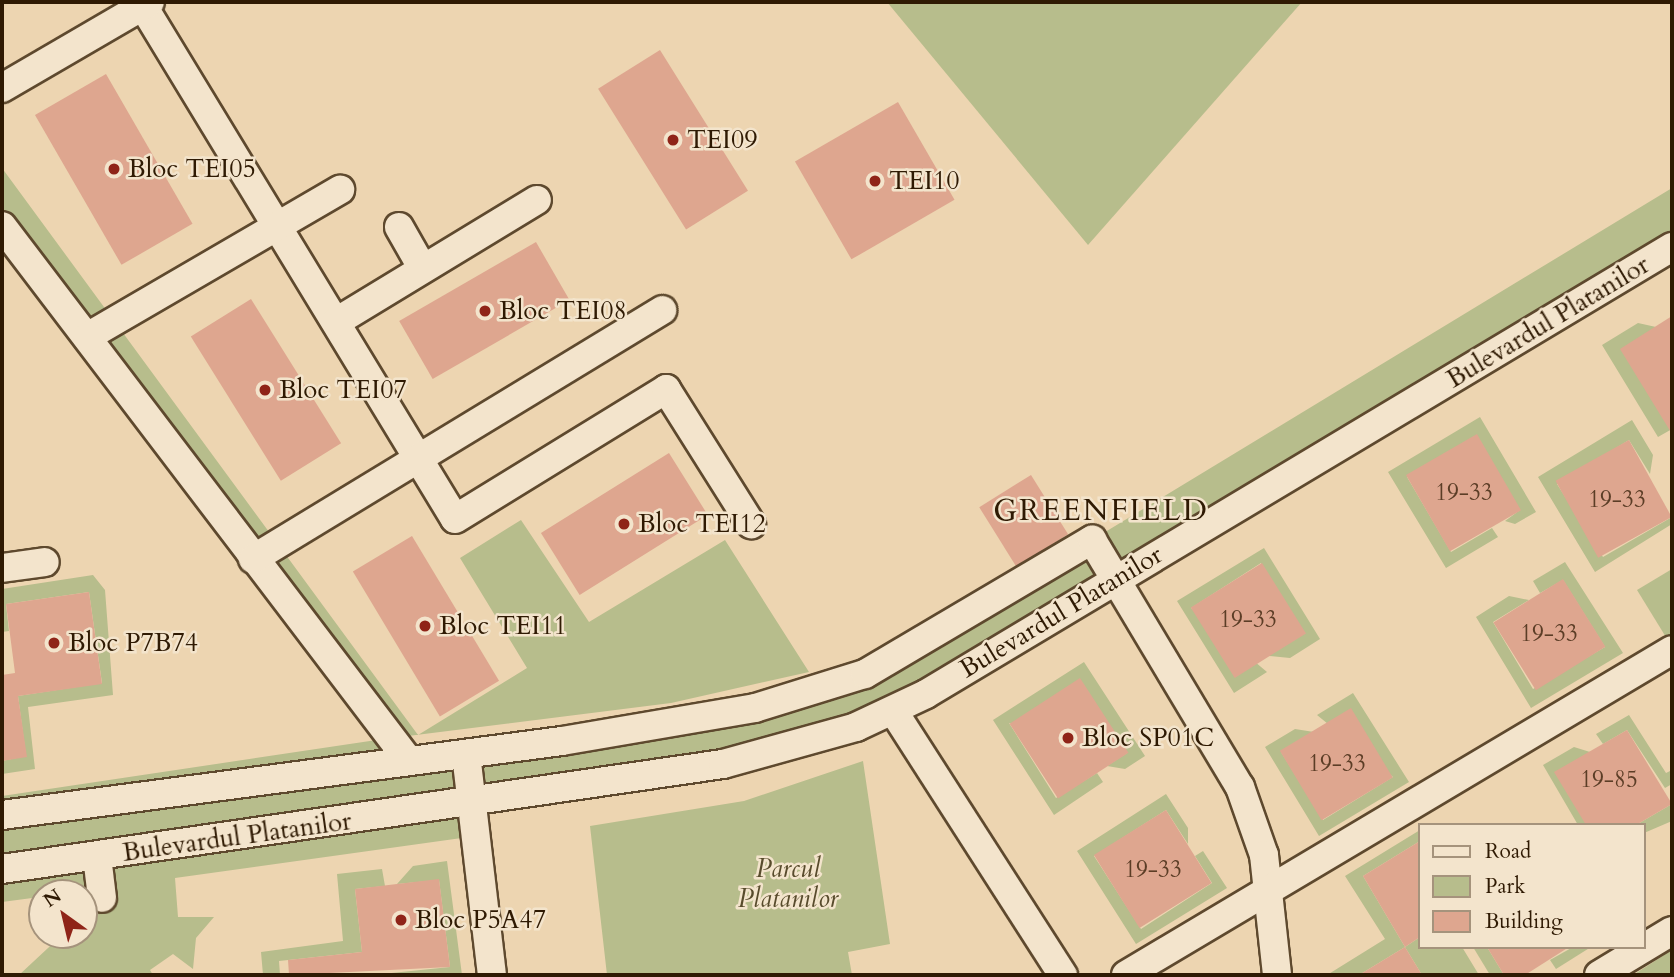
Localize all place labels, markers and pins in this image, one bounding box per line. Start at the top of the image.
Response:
place label: TEI09 [687,124,758,156]
marker: TEI09 [665,132,681,148]
place label: Bloc TEI05 [128,153,256,185]
marker: Bloc TEI05 [106,161,122,177]
place label: TEI10 [889,165,960,197]
marker: TEI10 [867,173,883,189]
place label: Bloc TEI08 [499,295,627,327]
marker: Bloc TEI08 [477,303,493,319]
place label: Bloc TEI07 [279,374,407,406]
marker: Bloc TEI07 [257,382,273,398]
place label: Bloc TEI12 [638,508,766,540]
marker: Bloc TEI12 [616,516,632,532]
place label: Bloc TEI11 [439,610,567,642]
marker: Bloc TEI11 [417,618,433,634]
place label: Bloc P7B74 [68,627,198,659]
marker: Bloc P7B74 [46,635,62,651]
place label: Bloc SP01C [1082,722,1214,754]
marker: Bloc SP01C [1060,730,1076,746]
place label: Bloc P5A47 [415,904,546,936]
marker: Bloc P5A47 [393,912,409,928]

